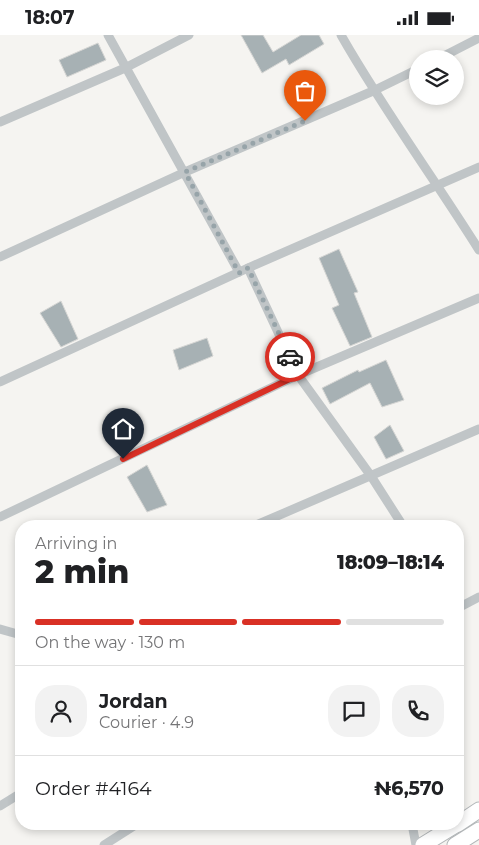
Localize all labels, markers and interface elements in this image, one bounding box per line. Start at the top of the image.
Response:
text: 18:07 [25,6,75,29]
map controls [409,50,464,105]
button: layers [409,50,464,105]
pin [284,70,326,121]
icon: bag [291,77,319,105]
courier [265,332,315,382]
icon: car [276,343,304,371]
pin [102,408,144,459]
icon: home [109,415,137,443]
text: Arriving in [35,534,117,553]
text: 18:09–18:14 [337,551,444,574]
text: 2 min [35,552,129,591]
text: On the way · 130 m [35,633,185,652]
button: person [35,685,87,737]
button: chat [328,685,380,737]
button: phone [392,685,444,737]
text: Jordan [99,690,168,713]
text: Courier · 4.9 [99,713,194,732]
text: Order #4164 [35,777,152,800]
text: ₦6,570 [374,777,444,800]

